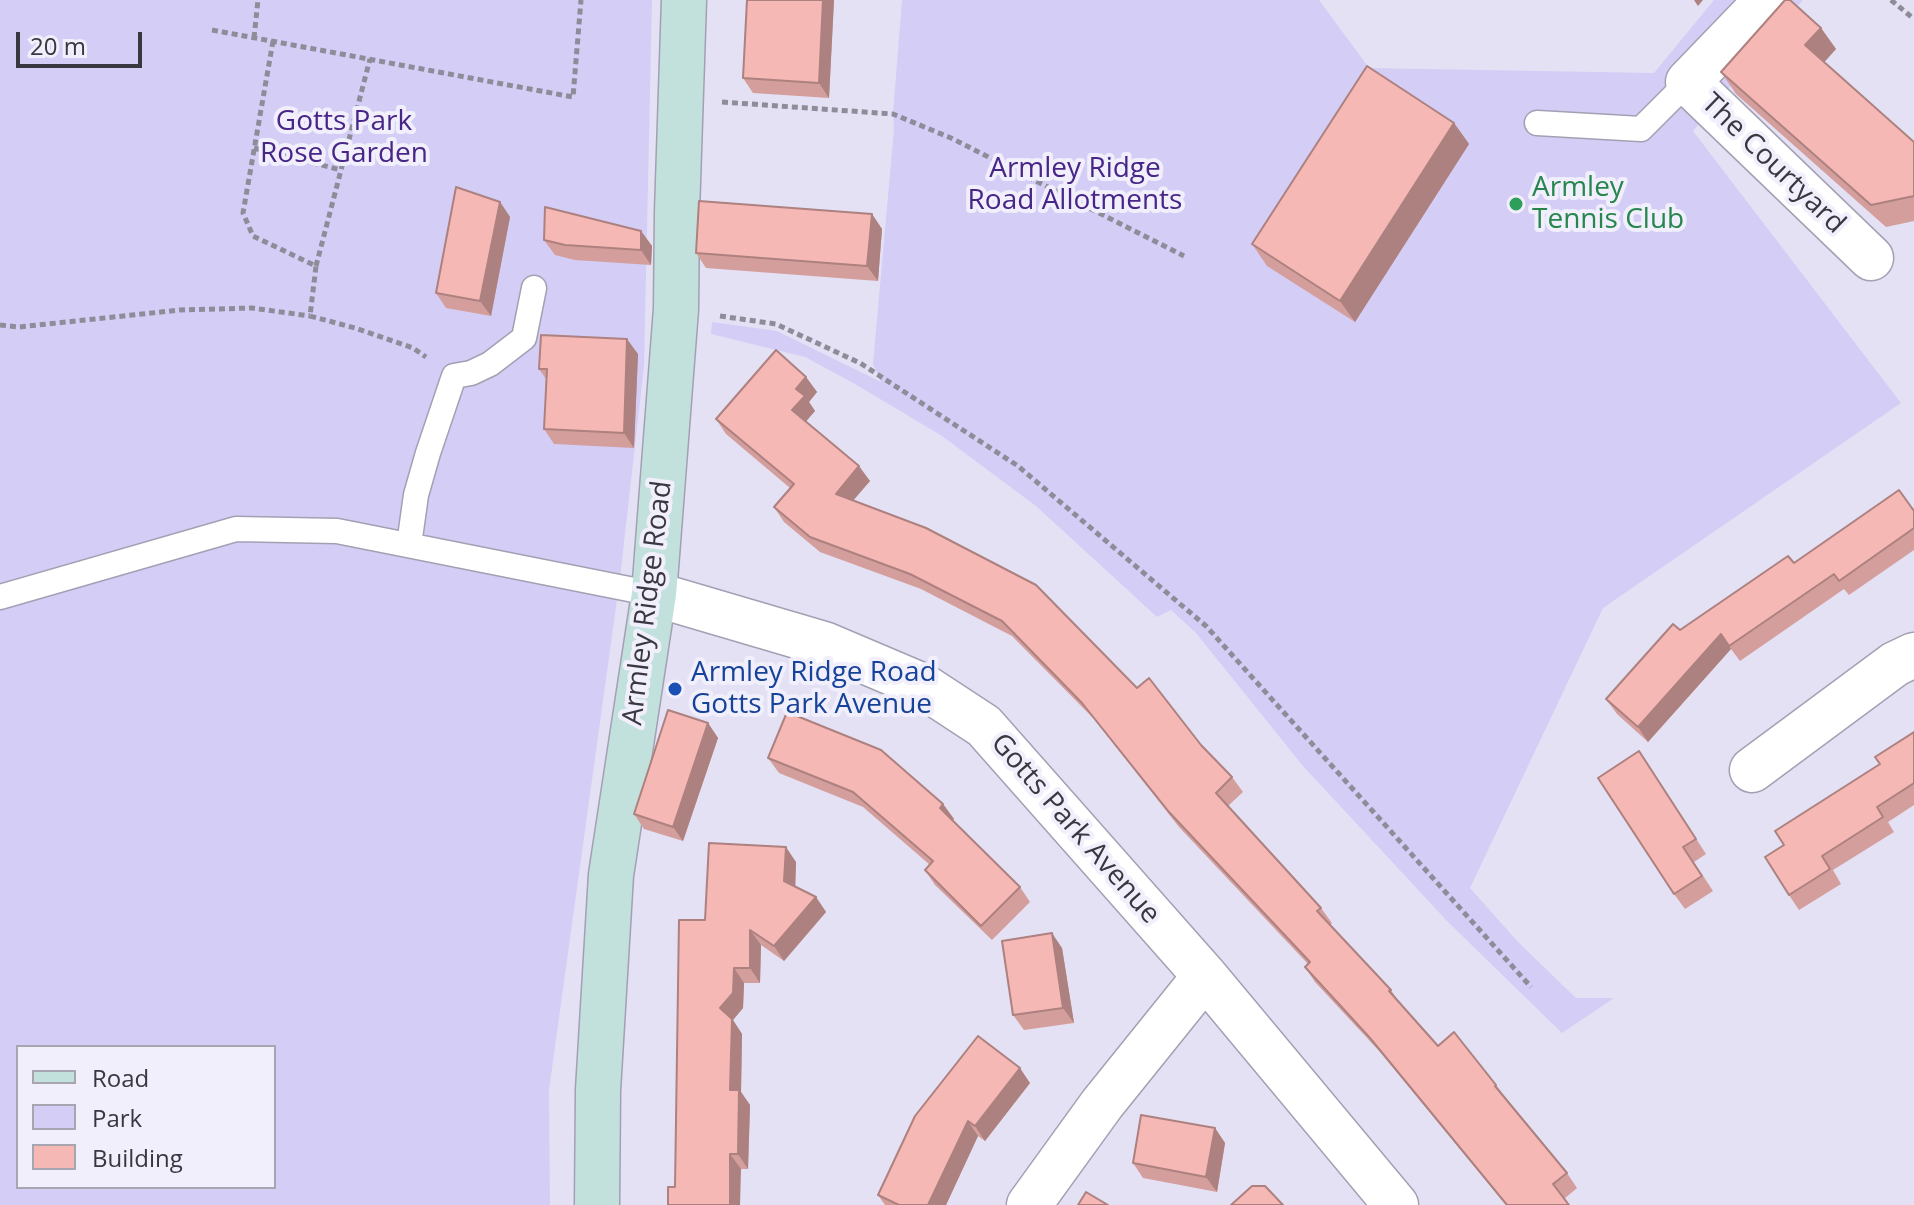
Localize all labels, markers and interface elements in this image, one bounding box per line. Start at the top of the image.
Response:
scale bar [20,16,146,66]
text: 20 m [30,29,86,62]
street label: The Courtyard [1694,87,1852,241]
park label: Gotts Park Rose Garden [260,105,428,171]
park label: Armley Ridge Road Allotments [968,152,1182,218]
place label: Armley Tennis Club [1532,171,1684,237]
marker: Armley Tennis Club [1507,195,1525,213]
street label: Armley Ridge Road [616,479,680,727]
place label: Armley Ridge Road Gotts Park Avenue [691,656,937,722]
marker: Armley Ridge Road Gotts Park Avenue [666,680,684,698]
street label: Gotts Park Avenue [983,727,1167,931]
legend [16,1045,276,1189]
text: Road [92,1061,149,1094]
text: Park [92,1101,142,1134]
text: Building [92,1141,183,1174]

